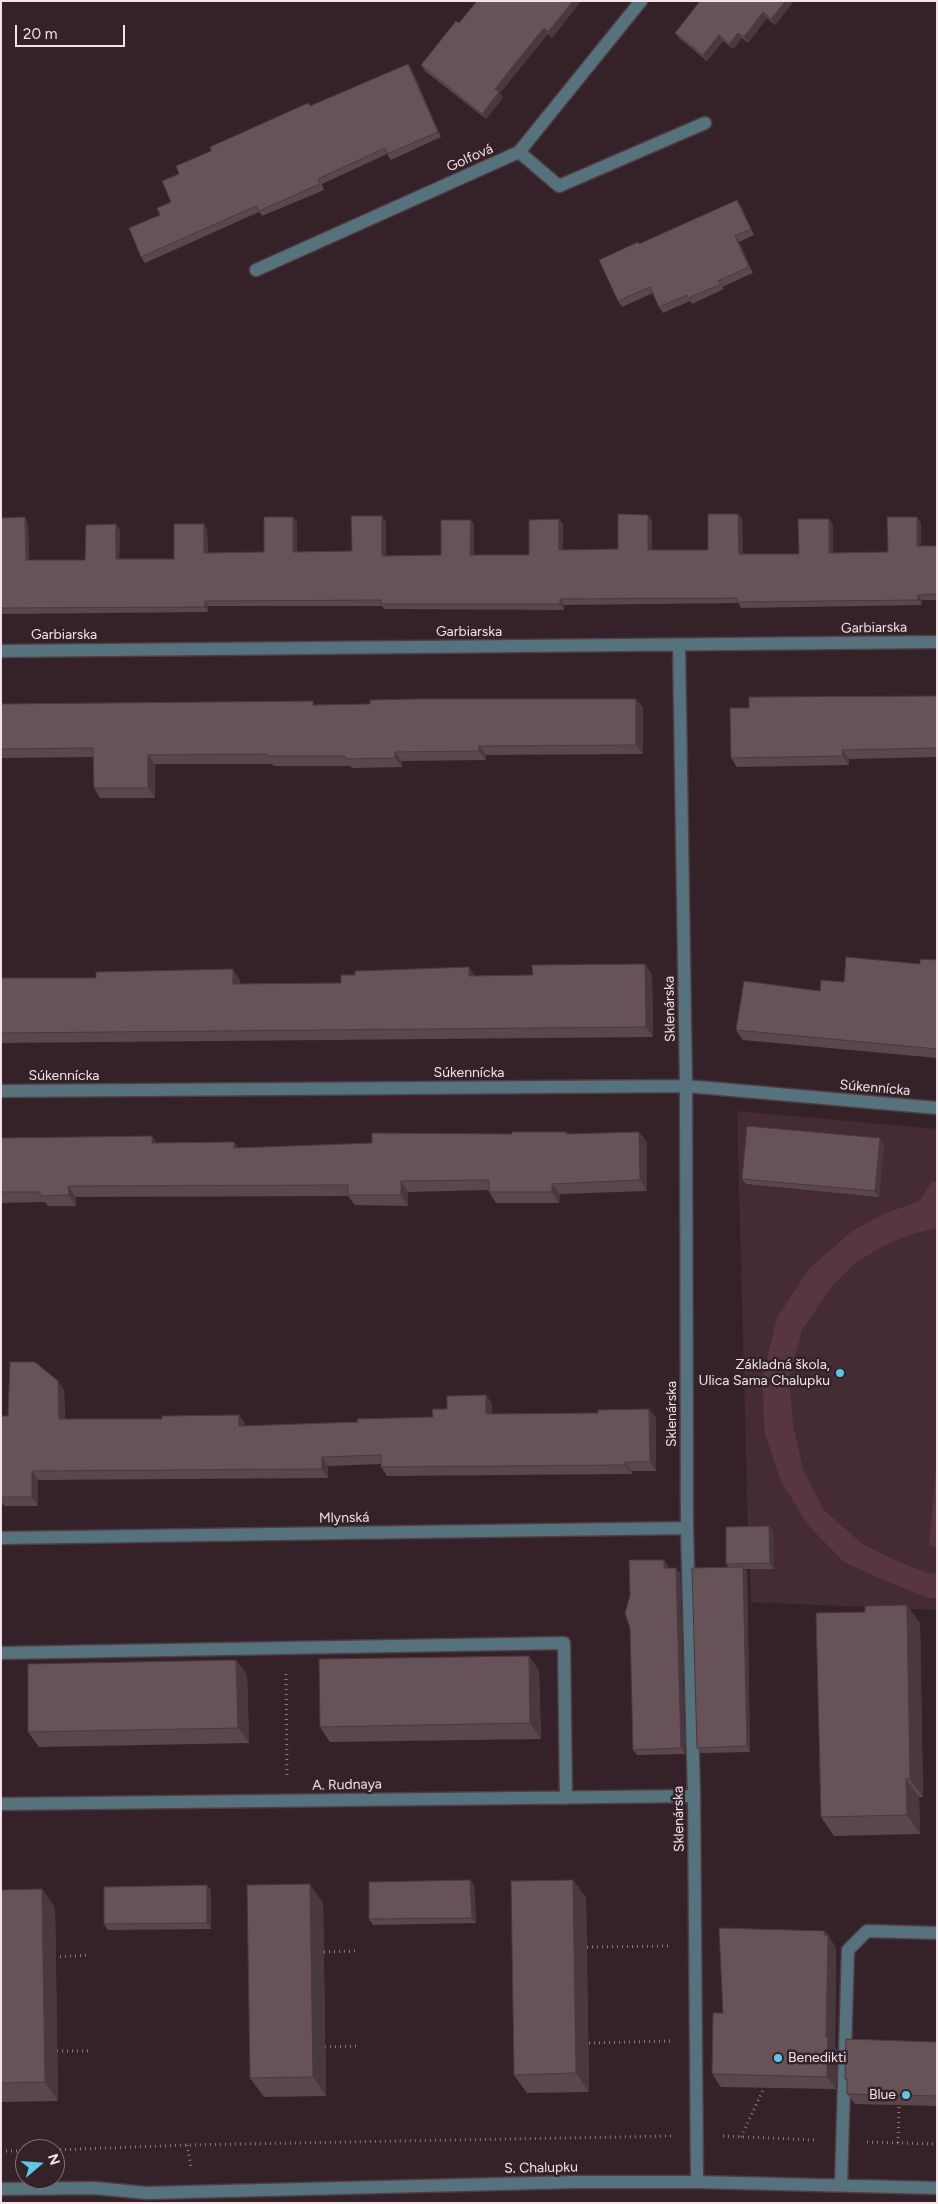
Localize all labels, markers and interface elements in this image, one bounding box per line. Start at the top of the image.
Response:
scale bar [18,15,128,47]
text: 20 m [23,25,57,43]
street label: Golfová [444,140,496,176]
street label: Garbiarska [841,619,907,637]
street label: Garbiarska [436,624,502,640]
street label: Garbiarska [31,627,97,643]
street label: Sklenárska [661,976,679,1042]
street label: Súkennícka [434,1065,504,1081]
street label: Súkennícka [29,1068,99,1084]
street label: Súkennícka [839,1077,911,1099]
place label: Základná škola, Ulica Sama Chalupku [699,1357,830,1390]
marker: Základná škola, Ulica Sama Chalupku [834,1367,846,1379]
street label: Sklenárska [664,1381,680,1447]
street label: Mlynská [319,1509,369,1527]
street label: A. Rudnaya [312,1776,382,1794]
street label: Sklenárska [670,1786,688,1852]
place label: Benedikti [788,2050,846,2066]
marker: Benedikti [772,2052,784,2064]
place label: Blue [869,2087,896,2103]
marker: Blue [900,2089,912,2101]
north arrow [15,2139,65,2189]
text: N [44,2152,64,2167]
street label: S. Chalupku [504,2159,578,2177]

